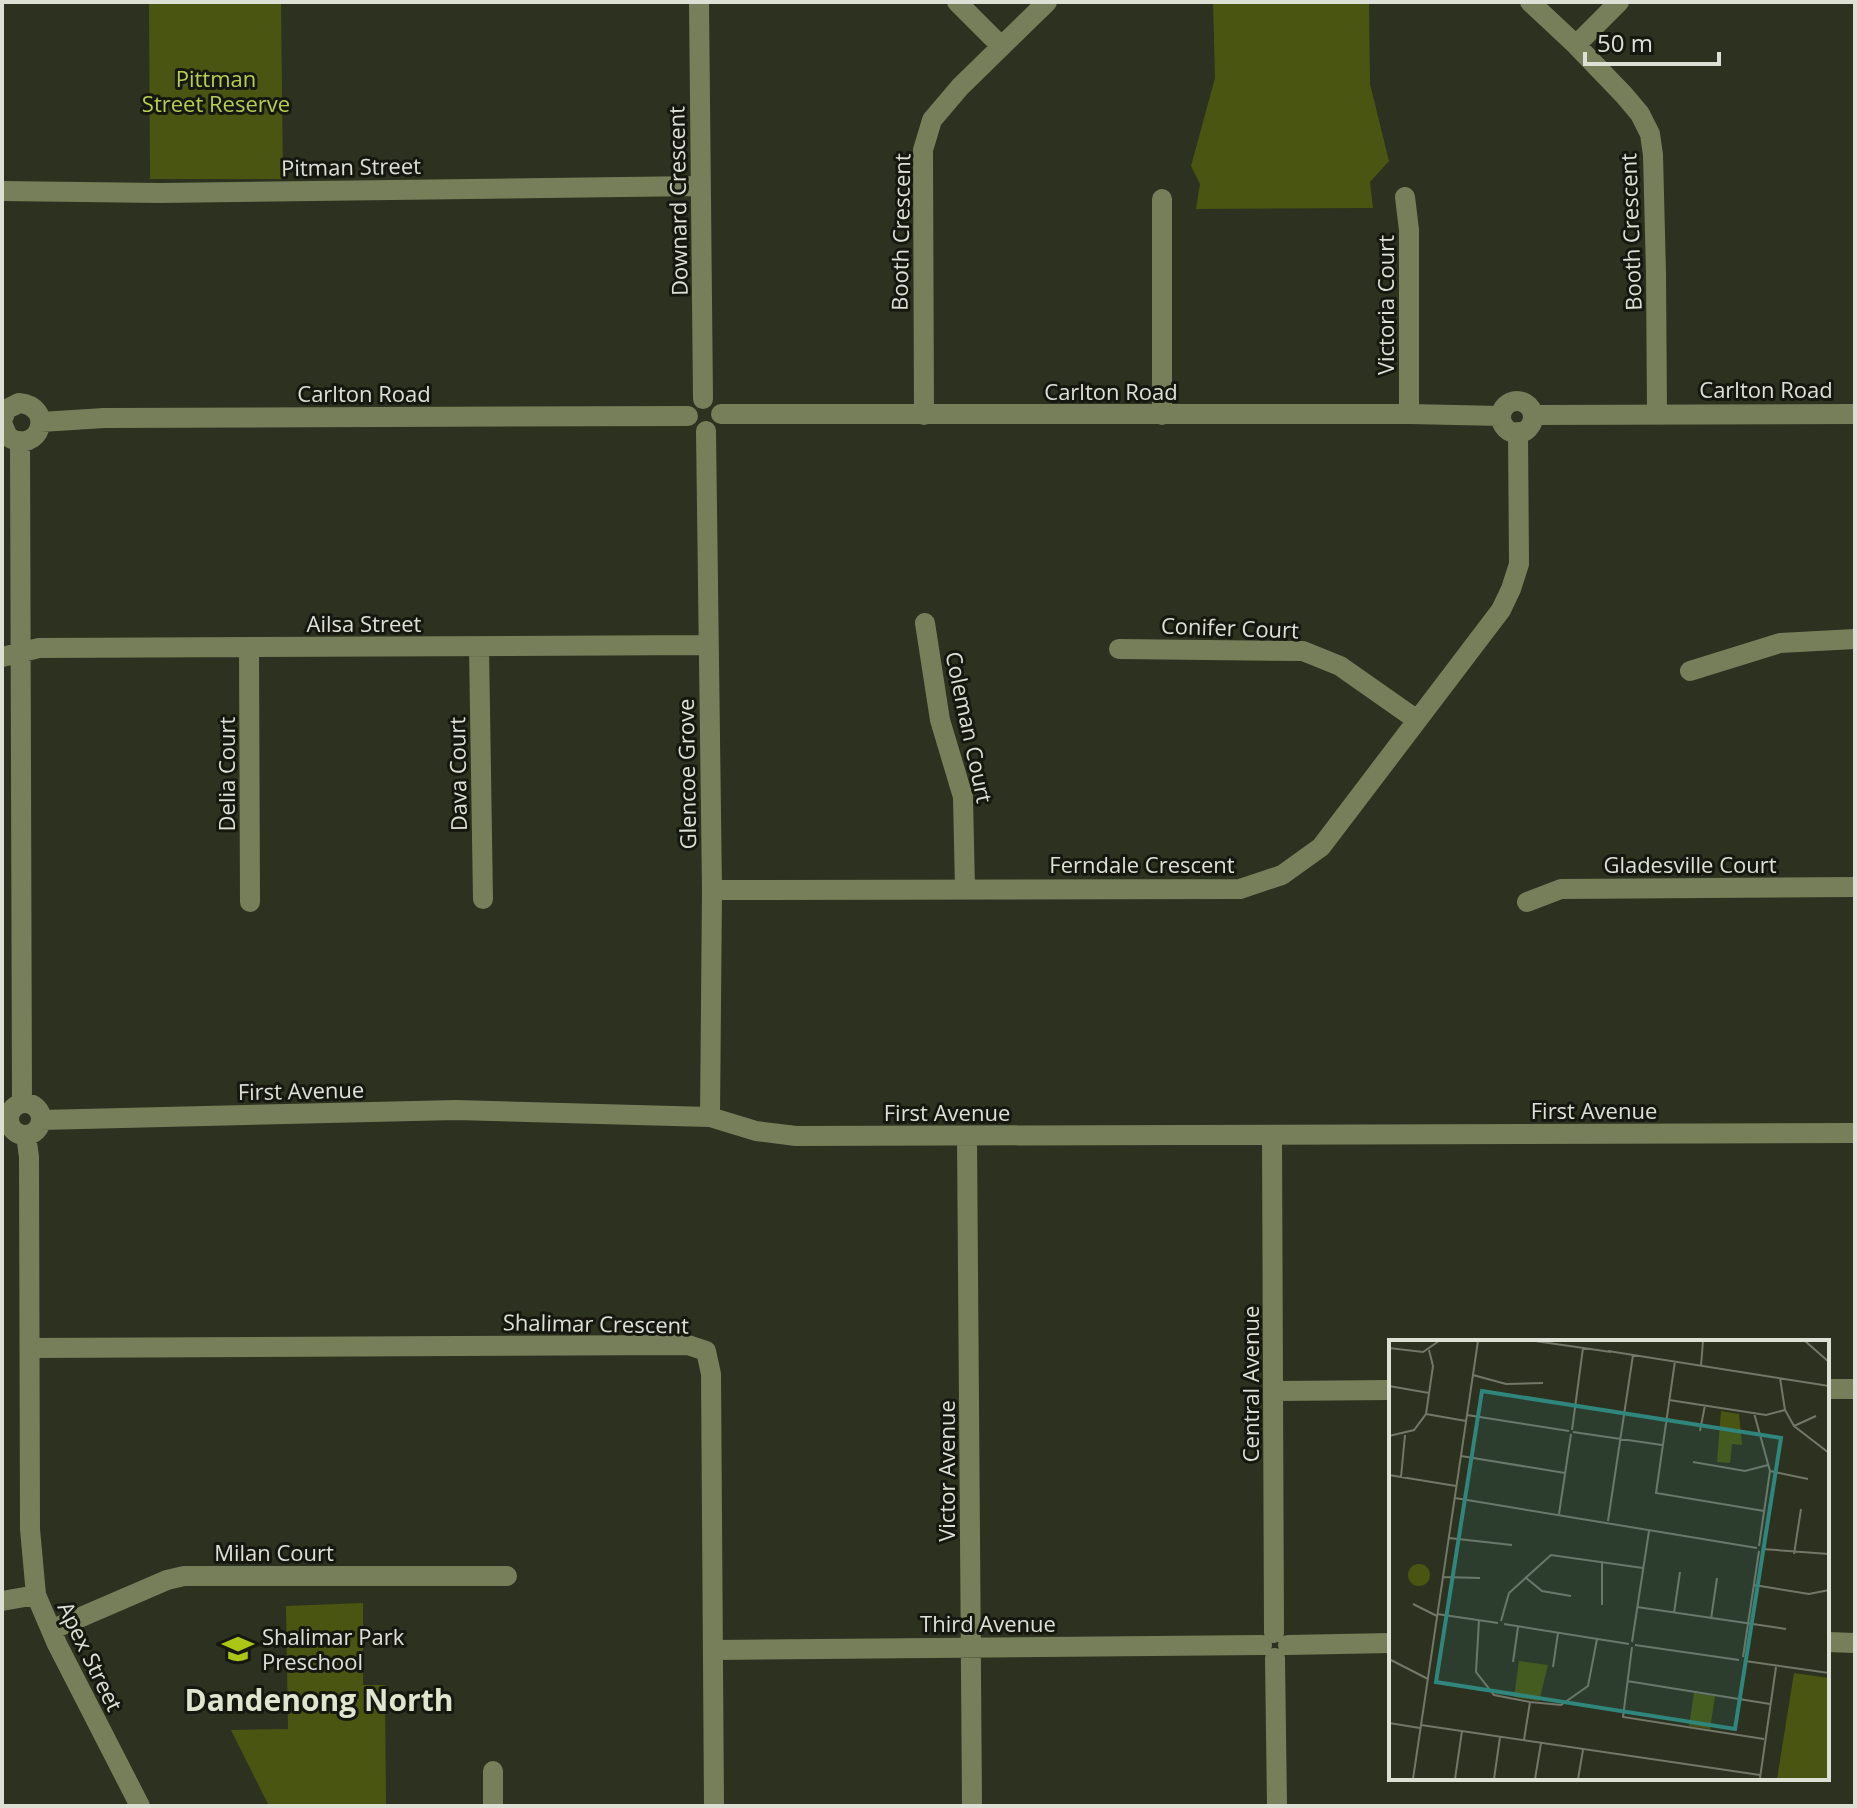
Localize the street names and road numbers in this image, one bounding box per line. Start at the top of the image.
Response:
street label: Downard Crescent [660,106,694,296]
street label: Pitman Street [281,150,421,182]
street label: Booth Crescent [884,153,916,311]
street label: Booth Crescent [1612,153,1648,311]
street label: Victoria Court [1370,235,1400,375]
street label: Carlton Road [1699,374,1833,404]
street label: Carlton Road [1044,376,1178,406]
street label: Carlton Road [297,378,431,408]
street label: Ailsa Street [307,608,422,638]
street label: Conifer Court [1161,610,1300,644]
street label: Coleman Court [939,648,1001,806]
street label: Glencoe Grove [670,698,702,850]
street label: Delia Court [211,716,241,831]
street label: Dava Court [441,716,473,832]
street label: Ferndale Crescent [1049,849,1235,879]
street label: Gladesville Court [1603,849,1777,879]
street label: First Avenue [237,1074,365,1106]
street label: First Avenue [1531,1095,1657,1125]
street label: First Avenue [884,1097,1010,1127]
street label: Shalimar Crescent [503,1306,689,1340]
street label: Central Avenue [1235,1306,1265,1462]
street label: Victor Avenue [931,1400,961,1542]
street label: Milan Court [214,1537,334,1567]
street label: Apex Street [52,1596,131,1716]
street label: Third Avenue [920,1608,1056,1638]

